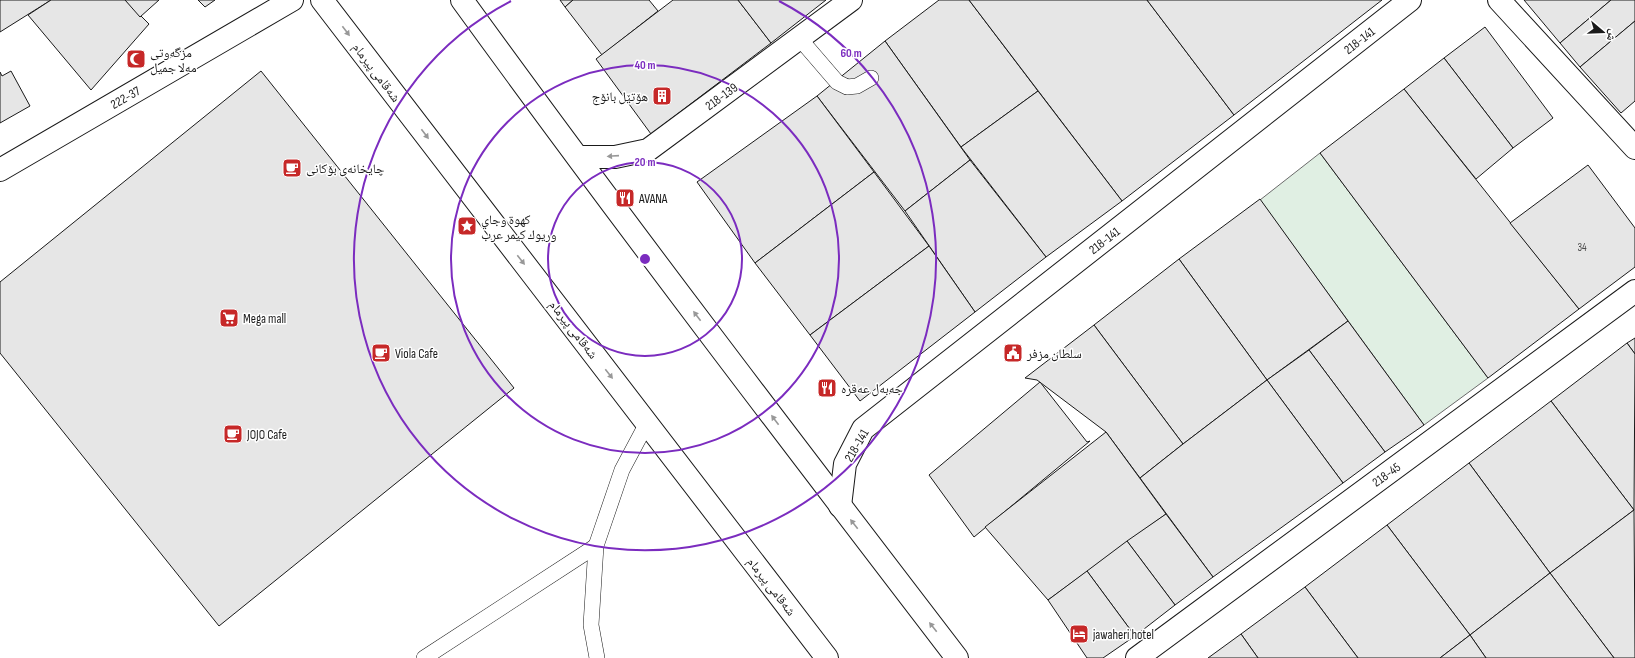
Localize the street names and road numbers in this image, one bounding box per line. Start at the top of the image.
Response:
street label: 218-141 [1341,23,1379,58]
street label: شەقامی پیرمام [349,40,404,105]
street label: 218-139 [702,80,741,114]
street label: 222-37 [108,83,144,113]
street label: 218-141 [1086,223,1124,258]
street label: شەقامی پیرمام [545,297,601,362]
street label: 218-141 [841,426,873,465]
street label: 218-45 [1369,459,1404,490]
street label: شەقامی پیرمام [743,554,799,619]

